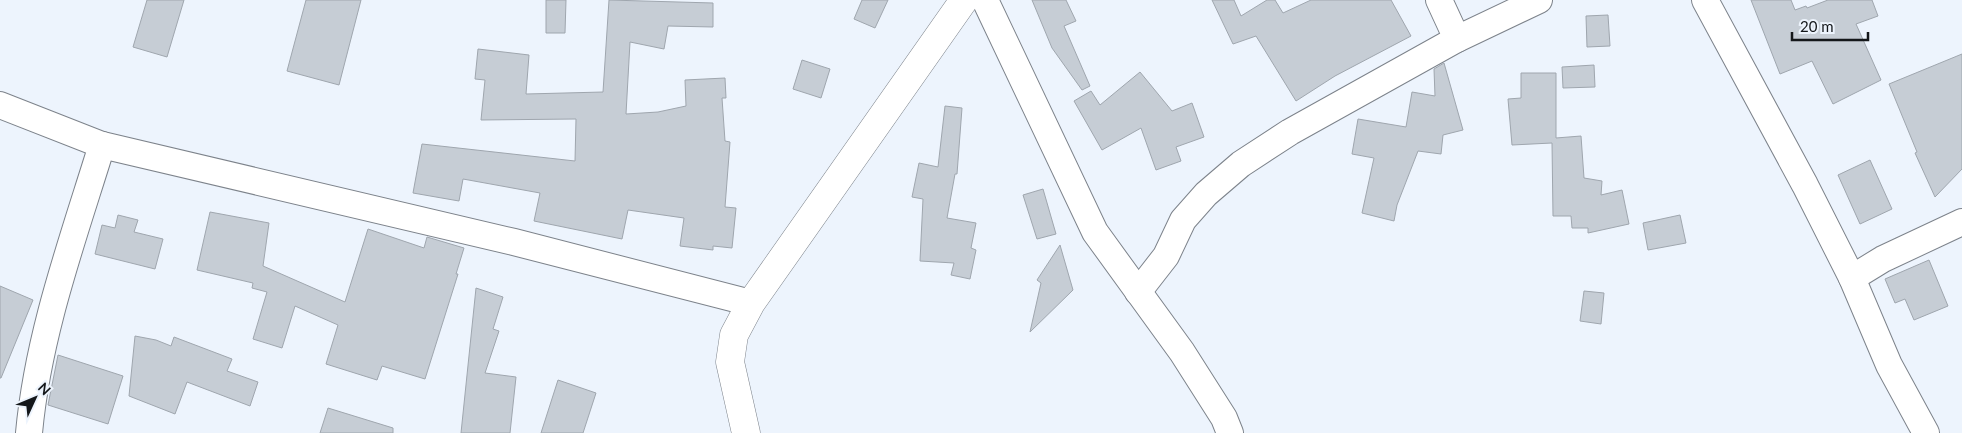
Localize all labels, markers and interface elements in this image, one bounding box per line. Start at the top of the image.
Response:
scale bar [1792,10,1868,42]
text: 20 m [1800,17,1834,35]
north arrow [10,373,60,423]
text: N [35,379,55,398]

